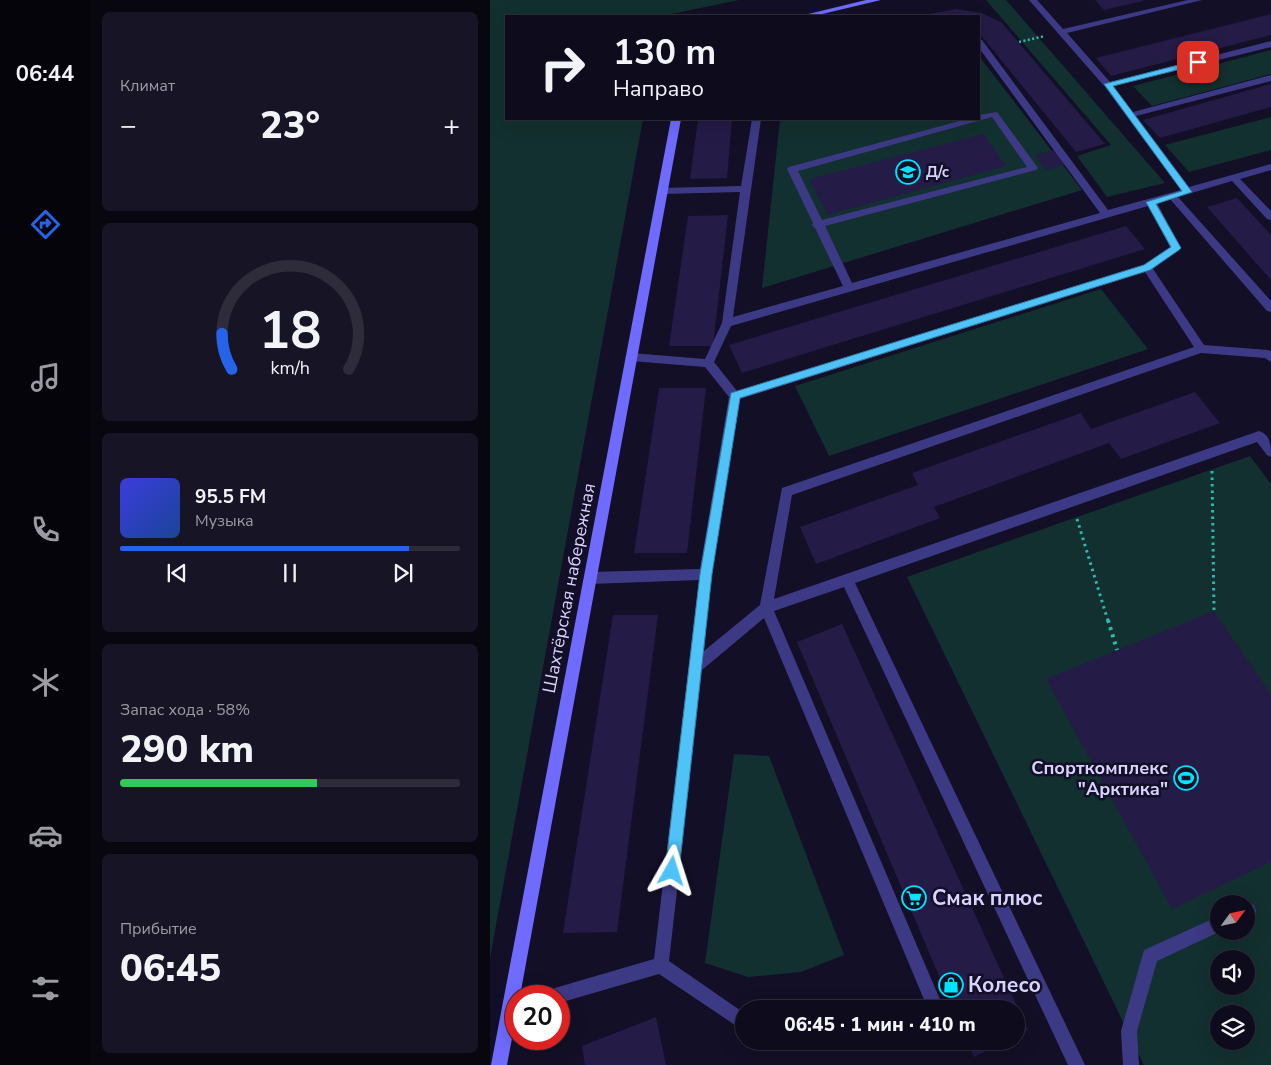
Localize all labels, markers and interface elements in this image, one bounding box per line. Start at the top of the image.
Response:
text: 130 m [613,29,716,76]
icon: right [530,35,595,100]
pin [1177,41,1219,83]
icon: arrive [1184,48,1212,76]
text: 06:44 [16,59,74,89]
text: Направо [613,74,704,104]
text: Климат [120,75,175,97]
text: 23° [260,100,320,151]
text: − [120,107,137,145]
text: + [443,107,460,145]
school or university icon: Д/с [895,159,921,185]
place label: Д/с [926,162,949,182]
icon: directions [28,207,63,242]
text: 18 [259,295,321,366]
text: km/h [270,356,310,380]
icon: music [28,360,63,395]
street label: Шахтёрская набережная [537,481,601,695]
text: 95.5 FM [195,484,266,510]
text: Музыка [195,510,254,532]
icon: phone [28,512,63,547]
icon: previous [163,559,191,587]
icon: pause [276,559,304,587]
icon: next [389,559,417,587]
icon: climate [28,665,63,700]
text: Запас хода · 58% [120,699,250,721]
text: 290 km [120,724,254,775]
place label: Спорткомплекс "Арктика" [1031,756,1168,801]
sports icon: Спорткомплекс "Арктика" [1173,765,1199,791]
icon: car [28,818,63,853]
position arrow [645,844,697,896]
place label: Смак плюс [932,884,1042,912]
supermarket icon: Смак плюс [901,885,927,911]
north arrow [1210,895,1255,940]
map controls [1210,895,1255,1050]
text: Прибытие [120,918,197,940]
text: 06:45 [120,943,221,994]
button: sound [1210,950,1255,995]
icon: filters [28,971,63,1006]
place label: Колесо [968,971,1041,999]
shop icon: Колесо [938,972,964,998]
speed limit sign: 20 [505,985,570,1050]
button: layers [1210,1005,1255,1050]
text: 06:45 · 1 мин · 410 m [784,1012,976,1038]

